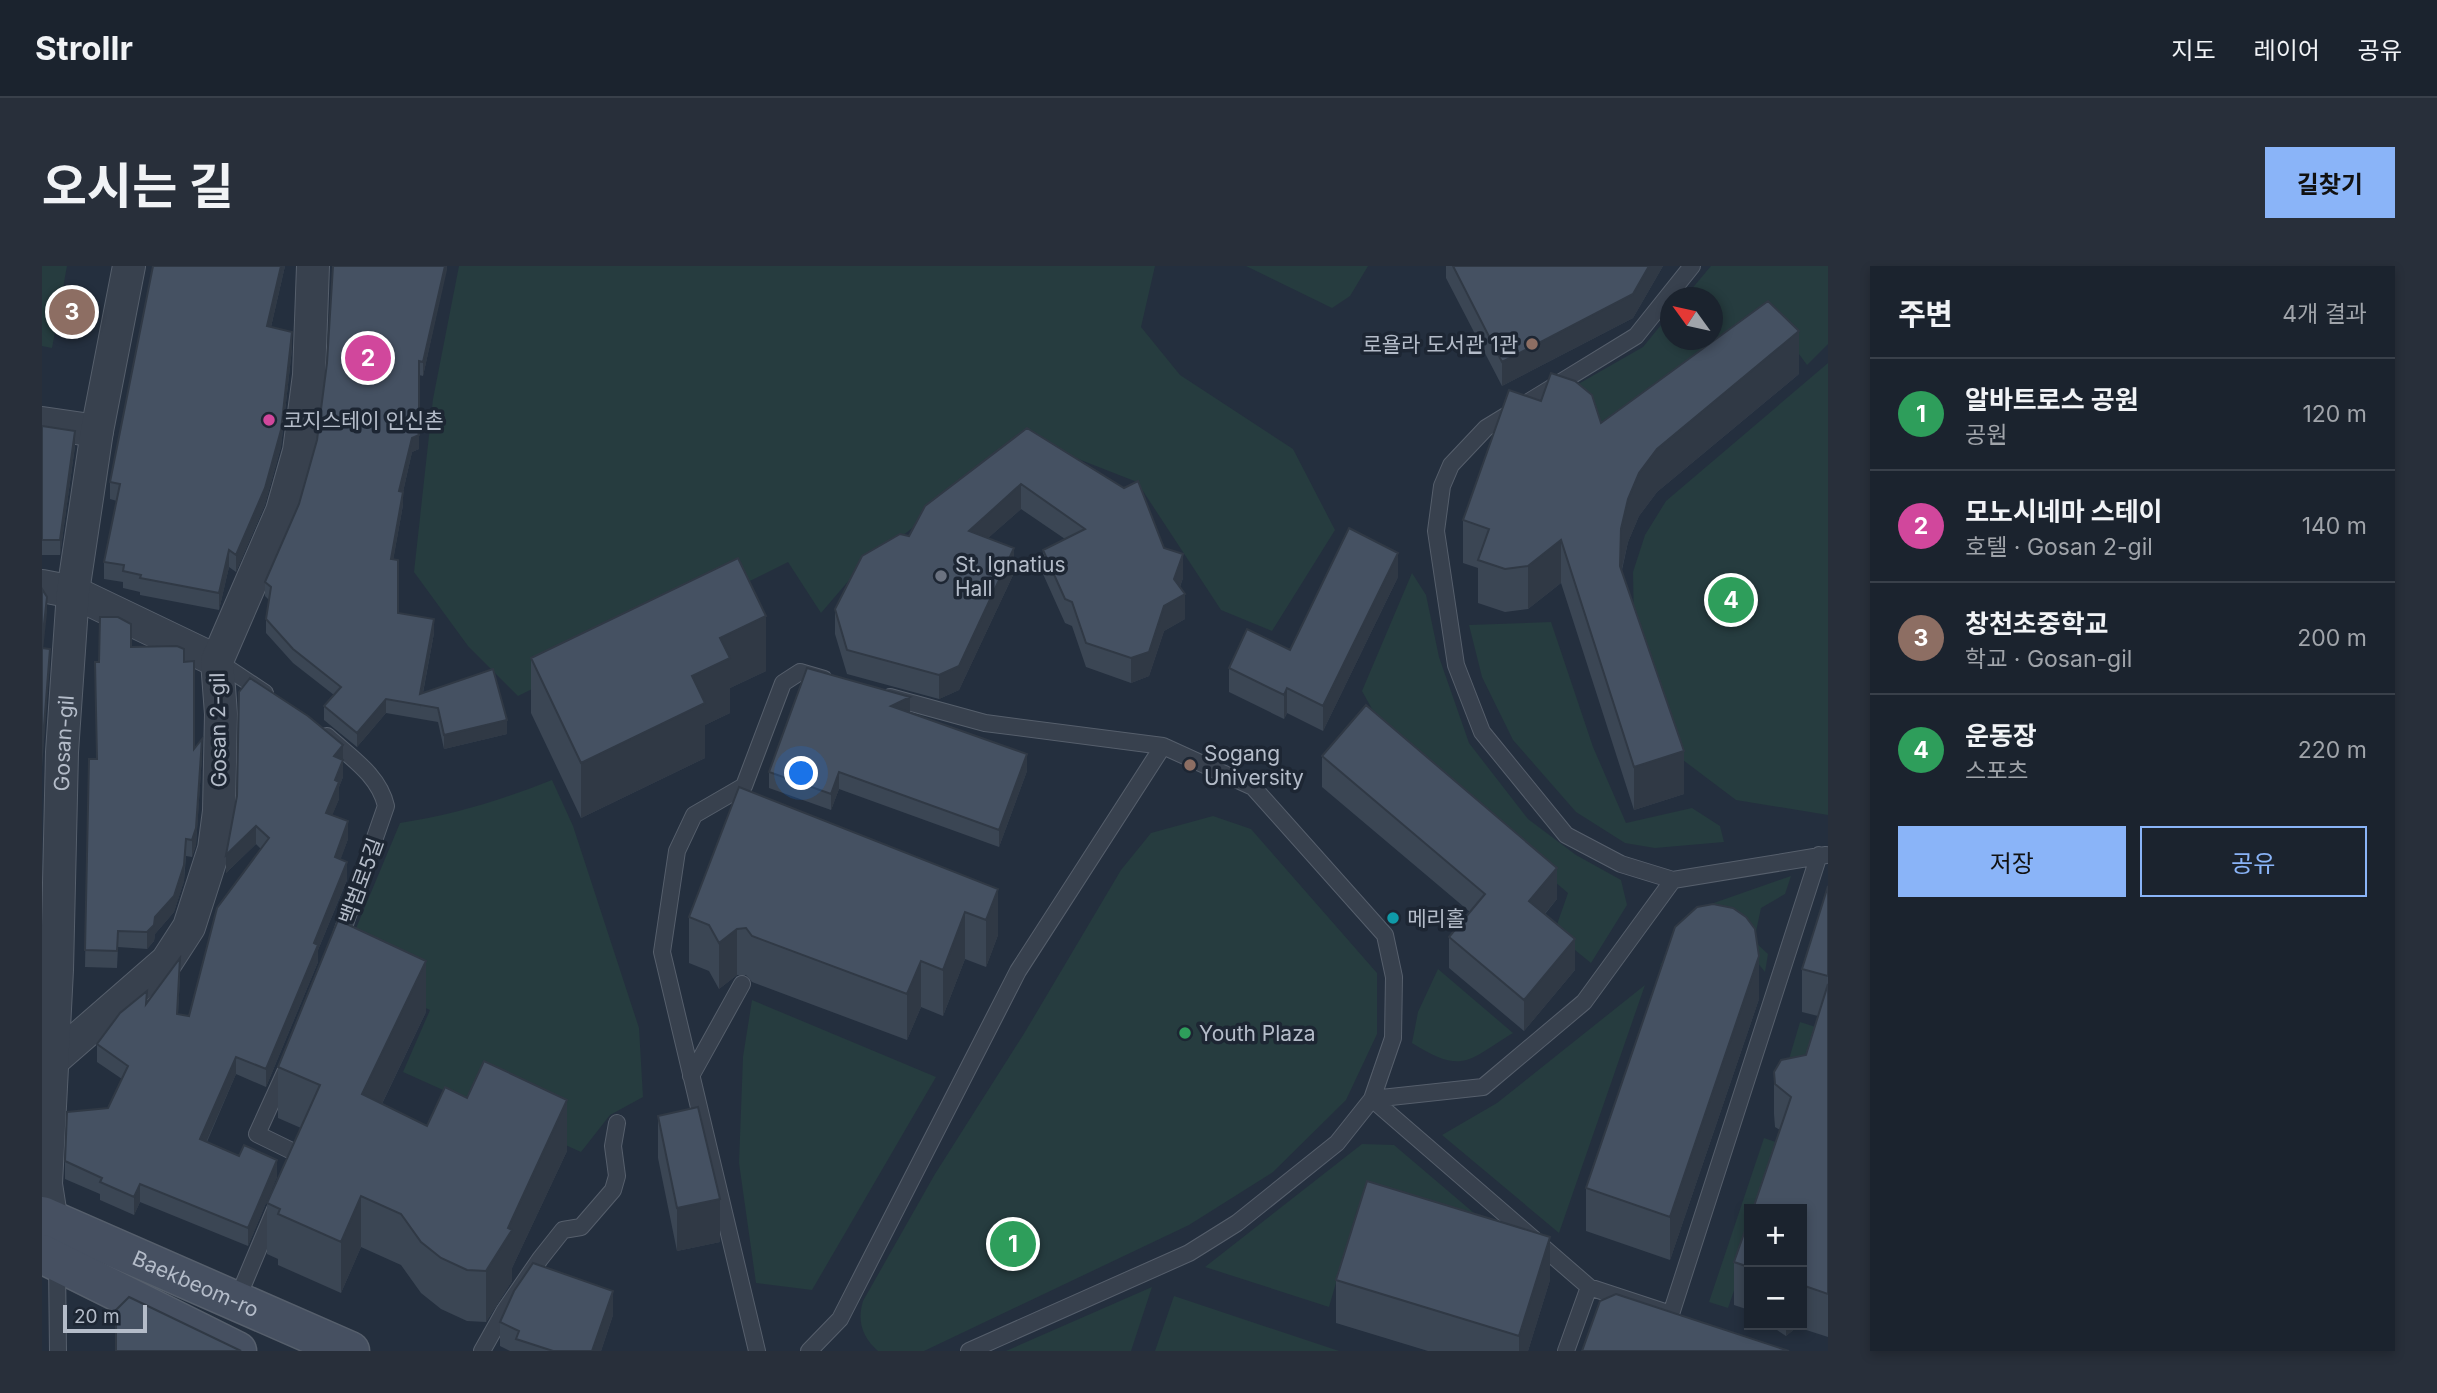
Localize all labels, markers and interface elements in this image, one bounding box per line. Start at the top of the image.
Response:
text: Strollr [35,28,133,68]
text: 지도 [2171,36,2216,65]
text: 레이어 [2254,36,2320,65]
text: 공유 [2358,36,2402,65]
button: 길찾기 [2265,147,2395,218]
text: 오시는 길 [42,157,234,216]
pin: 3 [49,286,95,338]
north arrow [1660,287,1723,350]
text: 주변 [1898,296,1953,332]
text: 4개 결과 [2282,300,2367,328]
pin: 2 [345,332,391,384]
place label: 로욜라 도서관 1관 [1362,332,1518,357]
marker: 로욜라 도서관 1관 [1524,336,1540,352]
text: 알바트로스 공원 [1965,384,2139,415]
text: 1 [1916,400,1926,428]
text: 120 m [2302,400,2367,428]
place label: 코지스테이 인신촌 [283,408,443,433]
marker: 코지스테이 인신촌 [261,412,277,428]
text: 공원 [1965,421,2007,449]
text: 모노시네마 스테이 [1965,496,2163,527]
text: 2 [1914,512,1928,540]
text: 140 m [2302,512,2367,540]
text: 호텔 · Gosan 2-gil [1965,533,2153,561]
place label: St. Ignatius Hall [955,552,1065,601]
marker: St. Ignatius Hall [933,568,949,584]
pin: 4 [1708,574,1754,626]
text: 창천초중학교 [1965,608,2109,639]
text: 3 [1914,624,1928,652]
text: 200 m [2297,624,2367,652]
text: 학교 · Gosan-gil [1965,645,2132,673]
street label: Gosan 2-gil [204,672,232,788]
street label: Gosan-gil [49,694,78,791]
text: 운동장 [1965,720,2037,751]
text: 4 [1913,736,1929,764]
text: 220 m [2298,736,2367,764]
place label: Sogang University [1204,741,1304,790]
your location [784,756,818,790]
marker: Sogang University [1182,757,1198,773]
text: 스포츠 [1965,757,2028,785]
button: 저장 [1898,826,2126,897]
button: 공유 [2140,826,2367,897]
street label: 백범로5길 [334,834,388,928]
place label: 메리홀 [1407,906,1465,931]
marker: 메리홀 [1385,910,1401,926]
place label: Youth Plaza [1199,1021,1316,1046]
marker: Youth Plaza [1177,1025,1193,1041]
map controls [1744,1204,1807,1330]
button: + [1744,1204,1807,1267]
pin: 1 [990,1218,1036,1270]
street label: Baekbeom-ro [129,1245,263,1322]
button: − [1744,1267,1807,1330]
scale bar [63,1302,147,1334]
text: 20 m [74,1305,120,1328]

